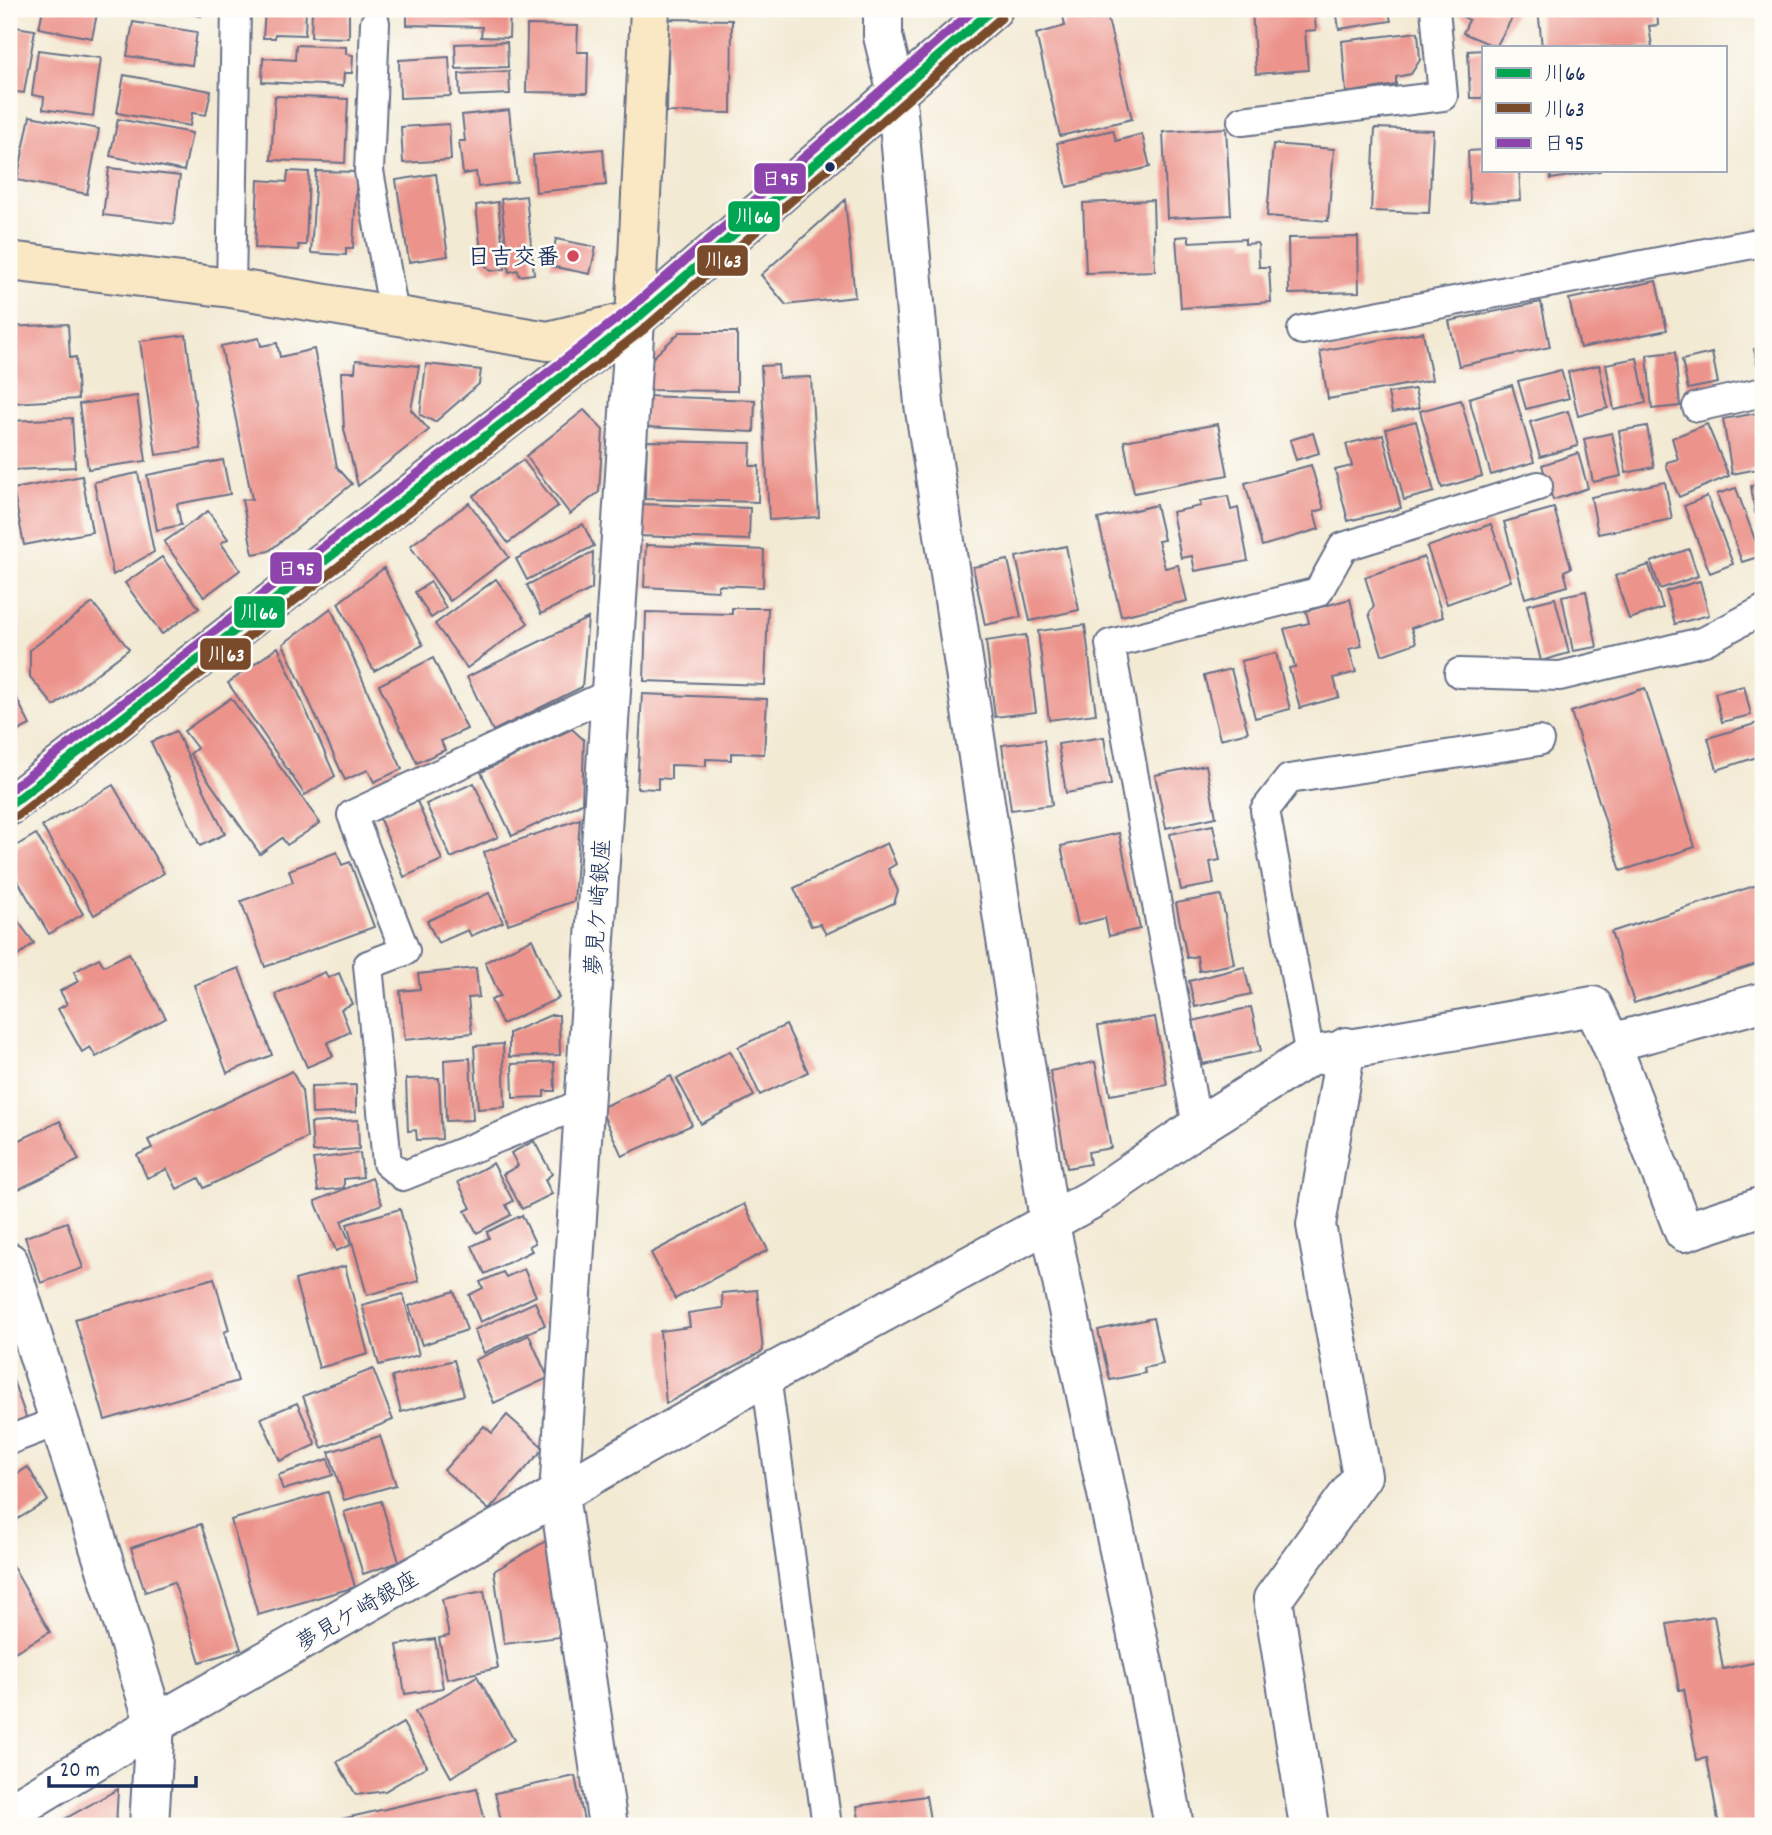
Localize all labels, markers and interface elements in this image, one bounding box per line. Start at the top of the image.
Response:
legend [1482,46,1726,172]
text: 川66 [1544,61,1586,91]
text: 川63 [1544,97,1585,127]
text: 日95 [1544,131,1584,161]
unlabelled marker [823,160,837,174]
line badge: 日95 [753,162,807,195]
text: 日95 [762,168,798,195]
line badge: 川66 [727,200,781,233]
text: 川66 [735,206,773,233]
place label: 日吉交番 [467,243,559,276]
line badge: 川63 [696,244,749,277]
marker: 日吉交番 [565,248,581,264]
text: 川63 [705,250,741,277]
line badge: 日95 [269,551,323,585]
text: 日95 [278,558,314,585]
line badge: 川66 [233,595,286,629]
text: 川66 [240,602,278,629]
line badge: 川63 [199,637,252,671]
text: 川63 [208,644,244,671]
street label: 夢見ケ崎銀座 [579,837,622,977]
street label: 夢見ケ崎銀座 [291,1564,427,1662]
scale bar [49,1744,196,1788]
text: 20 m [60,1757,100,1787]

